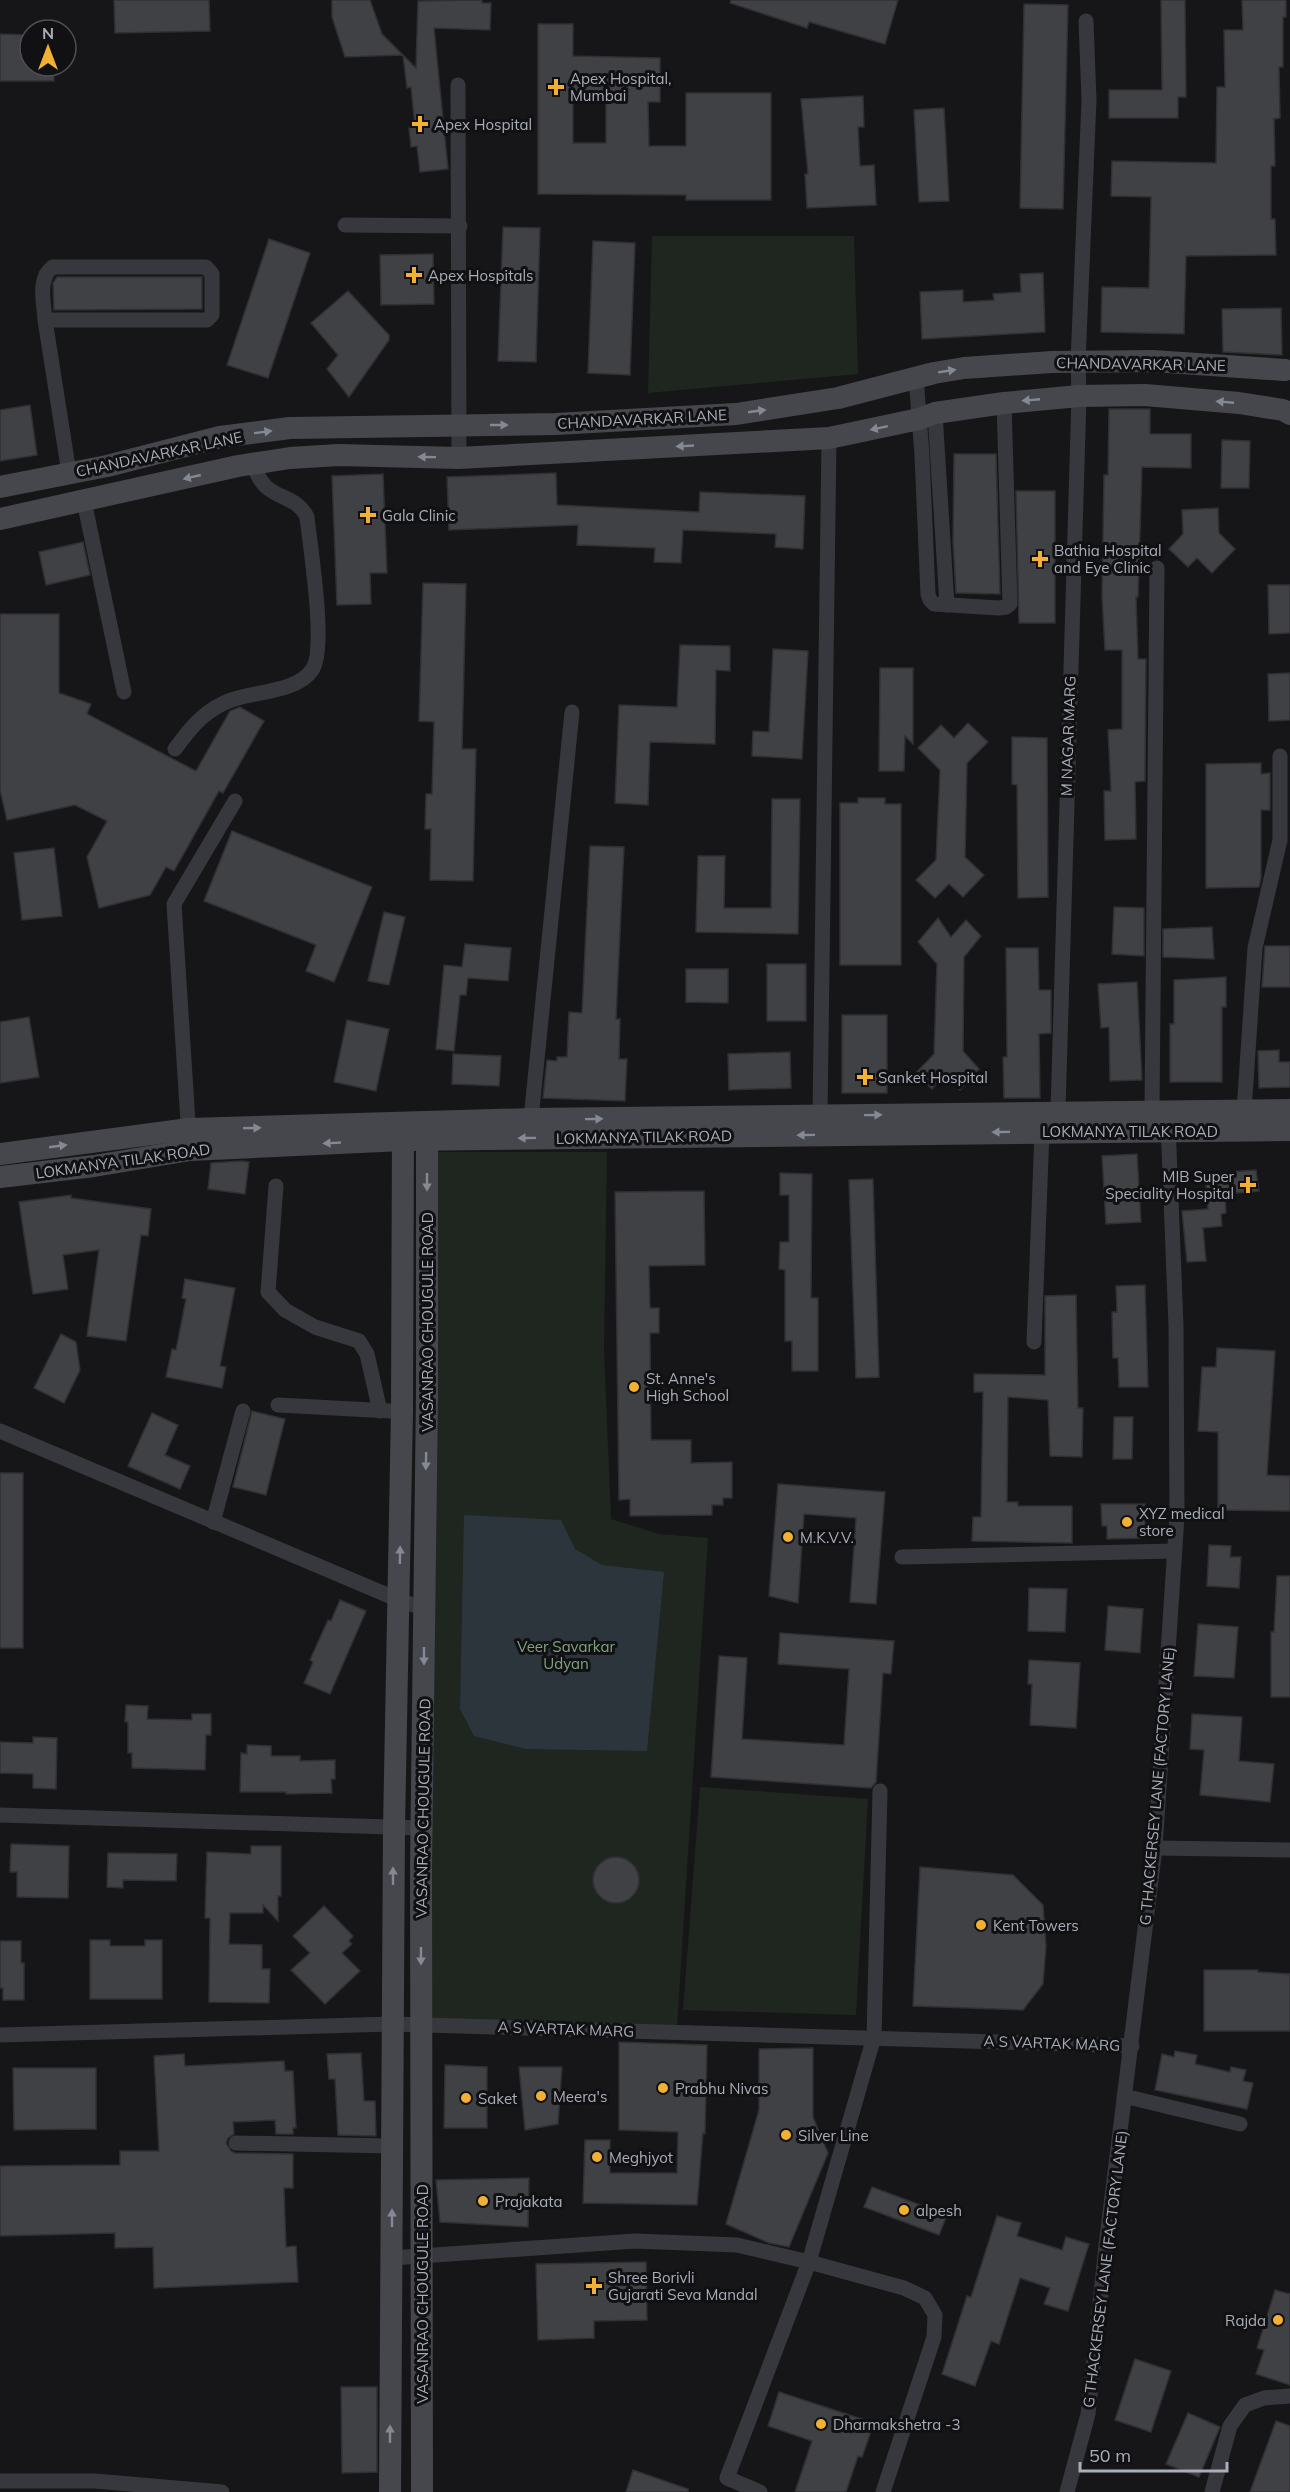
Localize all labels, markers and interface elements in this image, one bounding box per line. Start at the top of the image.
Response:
north arrow [18,18,78,78]
text: N [42,23,54,43]
place label: Apex Hospital, Mumbai [570,69,671,105]
marker: Apex Hospital, Mumbai [547,78,565,96]
marker: Apex Hospital [411,115,429,133]
place label: Apex Hospital [434,115,532,134]
marker: Apex Hospitals [405,266,423,284]
place label: Apex Hospitals [428,266,533,285]
street label: CHANDAVARKAR LANE [1056,353,1226,375]
one-way arrow [938,366,957,375]
one-way arrow [1021,396,1040,405]
one-way arrow [1216,397,1235,407]
street label: CHANDAVARKAR LANE [557,405,727,433]
one-way arrow [747,407,766,416]
one-way arrow [490,420,509,430]
one-way arrow [869,424,888,433]
street label: CHANDAVARKAR LANE [74,427,244,481]
one-way arrow [253,427,272,437]
one-way arrow [676,442,695,451]
one-way arrow [418,452,437,462]
one-way arrow [183,473,202,482]
marker: Gala Clinic [359,506,377,524]
place label: Gala Clinic [382,506,456,525]
place label: Bathia Hospital and Eye Clinic [1054,541,1162,577]
marker: Bathia Hospital and Eye Clinic [1031,550,1049,568]
street label: M NAGAR MARG [1056,676,1080,796]
marker: Sanket Hospital [856,1068,874,1086]
place label: Sanket Hospital [878,1068,988,1087]
one-way arrow [863,1110,882,1120]
one-way arrow [584,1114,603,1124]
street label: LOKMANYA TILAK ROAD [1042,1122,1218,1141]
one-way arrow [242,1123,261,1132]
street label: LOKMANYA TILAK ROAD [556,1126,732,1148]
one-way arrow [991,1127,1010,1137]
one-way arrow [796,1130,815,1139]
one-way arrow [517,1133,536,1143]
street label: LOKMANYA TILAK ROAD [34,1139,212,1183]
one-way arrow [322,1139,341,1148]
one-way arrow [49,1142,68,1151]
place label: MIB Super Speciality Hospital [1105,1167,1235,1203]
one-way arrow [422,1172,432,1191]
marker: MIB Super Speciality Hospital [1239,1176,1257,1194]
street label: VASANRAO CHOUGULE ROAD [418,1212,437,1432]
place label: St. Anne's High School [646,1369,729,1405]
marker: St. Anne's High School [627,1380,641,1394]
one-way arrow [422,1451,431,1470]
place label: XYZ medical store [1139,1504,1225,1540]
marker: XYZ medical store [1120,1515,1134,1529]
place label: M.K.V.V. [800,1528,854,1547]
marker: M.K.V.V. [781,1530,795,1544]
one-way arrow [395,1545,404,1564]
park label: Veer Savarkar Udyan [517,1637,615,1673]
one-way arrow [420,1646,429,1665]
street label: G THACKERSEY LANE (FACTORY LANE) [1135,1646,1179,1926]
street label: VASANRAO CHOUGULE ROAD [412,1698,434,1918]
one-way arrow [388,1866,398,1885]
place label: Kent Towers [993,1916,1079,1935]
marker: Kent Towers [974,1918,988,1932]
one-way arrow [416,1946,426,1965]
street label: A S VARTAK MARG [497,2017,635,2041]
street label: A S VARTAK MARG [983,2031,1121,2055]
place label: Prabhu Nivas [675,2079,768,2098]
marker: Prabhu Nivas [656,2081,670,2095]
place label: Meera's [553,2087,607,2106]
place label: Saket [478,2089,517,2108]
marker: Meera's [534,2089,548,2103]
marker: Saket [459,2091,473,2105]
place label: Silver Line [798,2126,869,2145]
marker: Silver Line [779,2128,793,2142]
street label: G THACKERSEY LANE (FACTORY LANE) [1079,2129,1131,2409]
place label: Meghjyot [609,2148,673,2167]
marker: Meghjyot [590,2150,604,2164]
street label: VASANRAO CHOUGULE ROAD [413,2184,432,2404]
place label: Prajakata [495,2192,562,2211]
marker: Prajakata [476,2194,490,2208]
place label: alpesh [916,2201,962,2220]
marker: alpesh [897,2203,911,2217]
one-way arrow [387,2208,397,2227]
place label: Shree Borivli Gujarati Seva Mandal [608,2268,758,2304]
marker: Shree Borivli Gujarati Seva Mandal [585,2277,603,2295]
place label: Rajda [1225,2311,1266,2330]
marker: Rajda [1271,2313,1285,2327]
place label: Dharmakshetra -3 [833,2415,961,2434]
marker: Dharmakshetra -3 [814,2417,828,2431]
one-way arrow [385,2424,395,2443]
scale bar [1080,2435,1227,2473]
text: 50 m [1089,2444,1131,2467]

